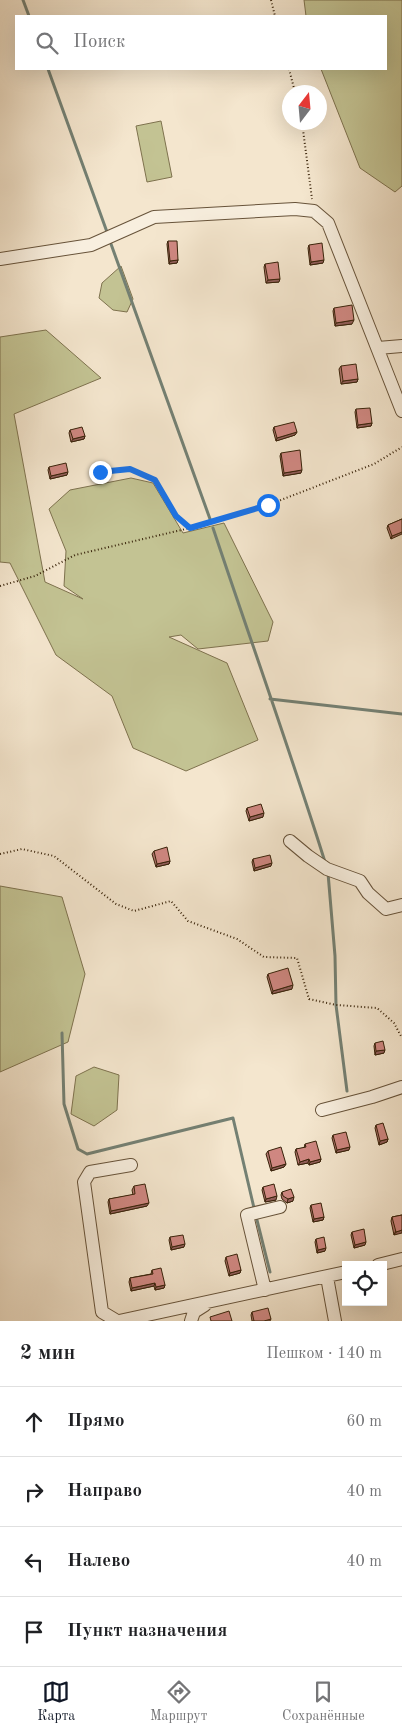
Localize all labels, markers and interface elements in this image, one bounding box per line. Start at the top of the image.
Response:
search box [15,15,387,70]
icon: search [33,29,61,57]
text: Поиск [73,33,125,52]
north arrow [282,85,327,130]
route end [89,461,112,484]
route start [257,494,280,517]
map controls [342,1261,387,1306]
button: locate [342,1261,387,1306]
text: 2 мин [20,1343,75,1364]
text: Пешком · 140 m [266,1346,382,1362]
icon: ahead [20,1408,48,1436]
text: Прямо [67,1412,125,1431]
text: 60 m [346,1414,382,1430]
icon: right [20,1478,48,1506]
text: Направо [67,1482,142,1501]
text: 40 m [346,1484,382,1500]
icon: left [20,1548,48,1576]
text: Налево [67,1552,130,1571]
text: 40 m [346,1554,382,1570]
icon: arrive [20,1618,48,1646]
text: Пункт назначения [67,1622,227,1641]
tab: Карта [37,1678,75,1725]
tab: Маршрут [150,1678,207,1725]
tab: Сохранённые [282,1678,365,1725]

